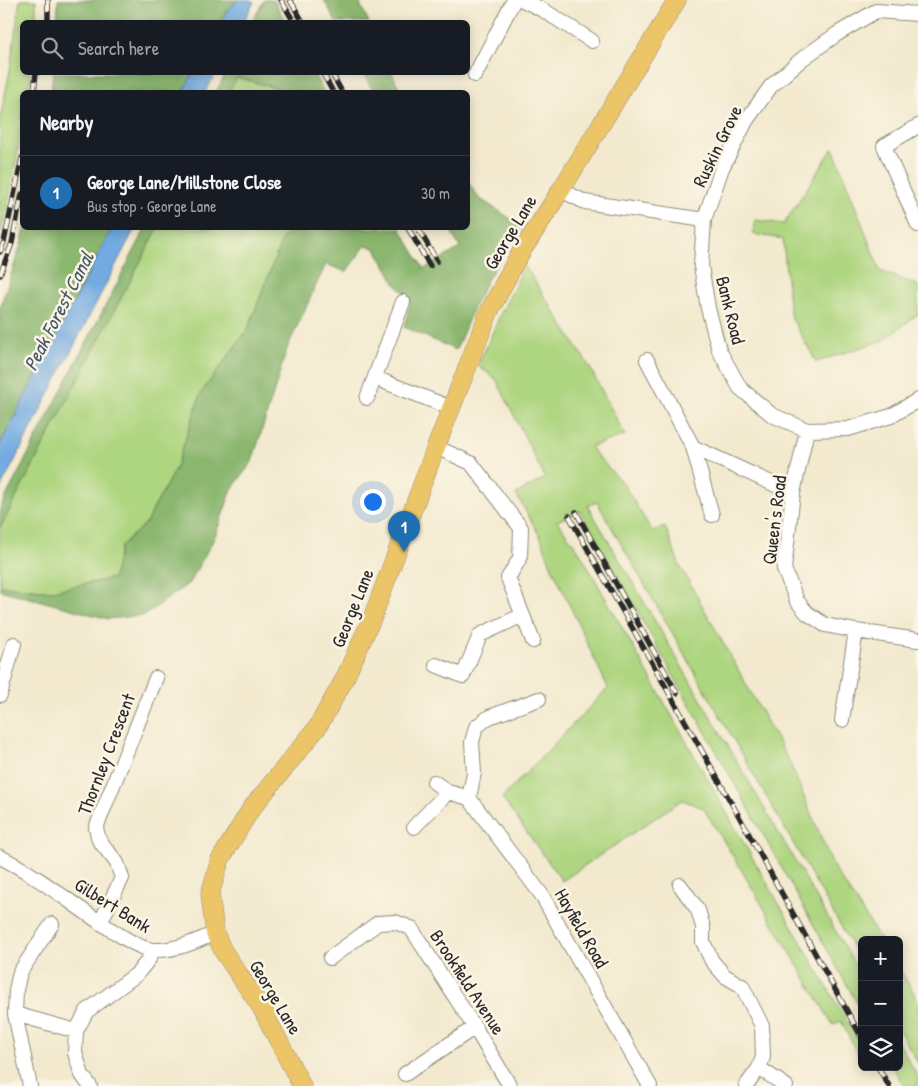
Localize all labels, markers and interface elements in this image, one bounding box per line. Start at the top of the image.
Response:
search box [20,20,470,75]
icon: search [38,34,66,62]
text: Search here [78,35,159,61]
street label: Ruskin Grove [686,100,748,191]
text: Nearby [40,108,93,137]
text: George Lane/Millstone Close [87,169,282,195]
text: 1 [53,182,59,204]
text: 30 m [421,182,450,204]
street label: George Lane [478,189,543,274]
text: Bus stop · George Lane [87,195,217,217]
water label: Peak Forest Canal [17,246,100,375]
street label: Bank Road [710,273,752,347]
street label: Queen's Road [756,473,792,566]
your location [360,489,386,515]
pin: 1 [388,511,420,552]
street label: George Lane [324,564,380,651]
street label: Thornley Crescent [71,689,141,818]
street label: Gilbert Bank [70,871,156,939]
street label: Hayfield Road [549,884,615,973]
street label: Brookfield Avenue [424,924,512,1040]
map controls [858,936,903,1071]
button: + [858,936,903,981]
street label: George Lane [244,955,309,1040]
button: − [858,981,903,1026]
button: layers [858,1026,903,1071]

